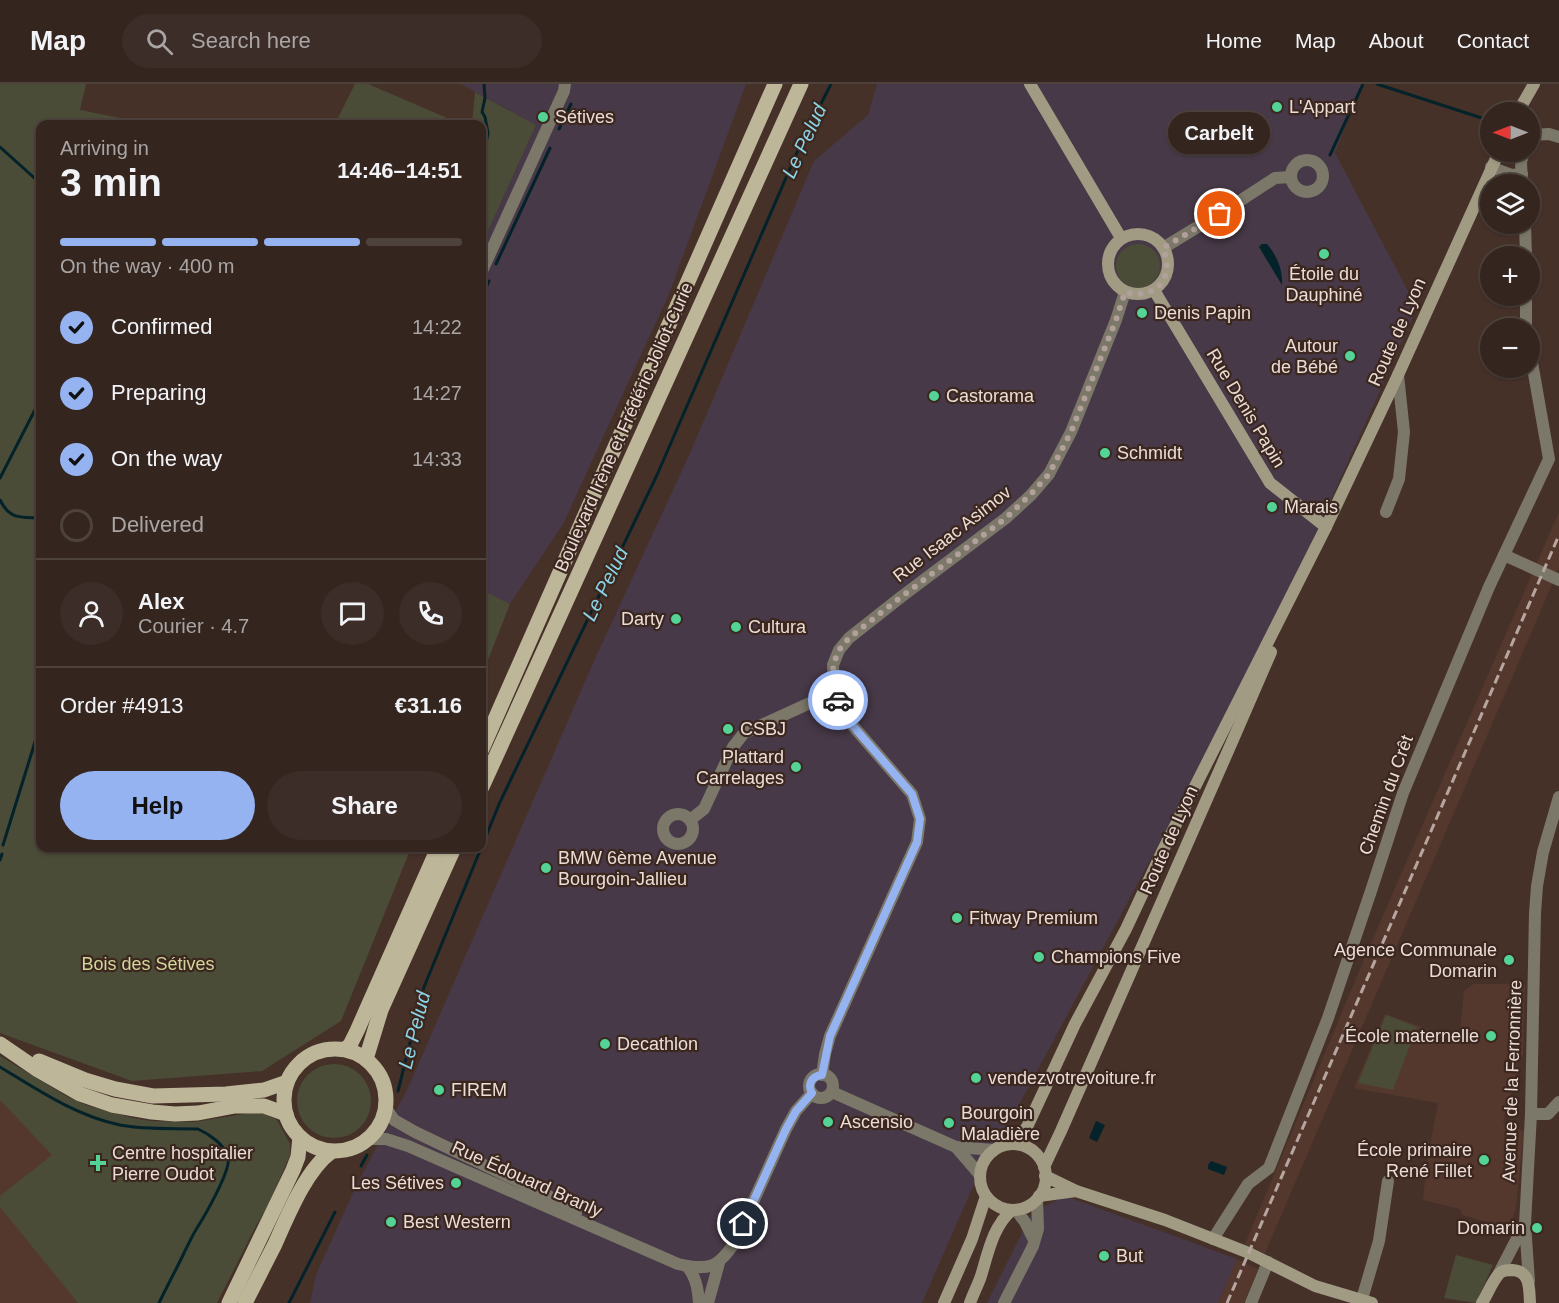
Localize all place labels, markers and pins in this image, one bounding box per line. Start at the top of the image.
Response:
place label: L'Appart [1289,97,1355,117]
marker: L'Appart [1270,100,1284,114]
place label: Sétives [555,107,614,127]
marker: Sétives [536,110,550,124]
callout: Carbelt [1169,112,1271,154]
pin [1194,188,1245,239]
marker: Étoile du Dauphiné [1317,247,1331,261]
place label: Étoile du Dauphiné [1285,264,1363,305]
place label: Denis Papin [1154,303,1251,323]
marker: Denis Papin [1135,306,1149,320]
place label: Autour de Bébé [1271,336,1338,377]
marker: Autour de Bébé [1343,349,1357,363]
place label: Castorama [946,386,1035,406]
marker: Castorama [927,389,941,403]
place label: Schmidt [1117,443,1182,463]
marker: Schmidt [1098,446,1112,460]
place label: Marais [1284,497,1338,517]
marker: Marais [1265,500,1279,514]
place label: Darty [621,609,664,629]
marker: Darty [669,612,683,626]
place label: Cultura [748,617,807,637]
marker: Cultura [729,620,743,634]
place label: CSBJ [740,719,786,739]
marker: CSBJ [721,722,735,736]
place label: Plattard Carrelages [696,747,784,788]
marker: Plattard Carrelages [789,760,803,774]
place label: BMW 6ème Avenue Bourgoin-Jallieu [558,848,717,889]
marker: BMW 6ème Avenue Bourgoin-Jallieu [539,861,553,875]
place label: Fitway Premium [969,908,1098,928]
marker: Fitway Premium [950,911,964,925]
place label: Agence Communale Domarin [1334,940,1497,981]
place label: Champions Five [1051,947,1181,967]
marker: Champions Five [1032,950,1046,964]
marker: Agence Communale Domarin [1502,953,1516,967]
place label: École maternelle [1345,1026,1479,1046]
marker: École maternelle [1484,1029,1498,1043]
place label: Decathlon [617,1034,698,1054]
marker: Decathlon [598,1037,612,1051]
place label: vendezvotrevoiture.fr [988,1068,1156,1088]
marker: vendezvotrevoiture.fr [969,1071,983,1085]
place label: FIREM [451,1080,507,1100]
marker: FIREM [432,1083,446,1097]
place label: Bourgoin Maladière [961,1103,1040,1144]
place label: Ascensio [840,1112,913,1132]
marker: Ascensio [821,1115,835,1129]
marker: Bourgoin Maladière [942,1116,956,1130]
place label: École primaire René Fillet [1357,1140,1472,1181]
place label: Centre hospitalier Pierre Oudot [112,1143,253,1184]
marker: École primaire René Fillet [1477,1153,1491,1167]
marker: Centre hospitalier Pierre Oudot [89,1154,107,1172]
place label: Les Sétives [351,1173,444,1193]
marker: Les Sétives [449,1176,463,1190]
pin [717,1198,768,1249]
place label: Best Western [403,1212,511,1232]
marker: Best Western [384,1215,398,1229]
place label: Domarin [1457,1218,1525,1238]
marker: Domarin [1530,1221,1544,1235]
place label: But [1116,1246,1143,1266]
marker: But [1097,1249,1111,1263]

